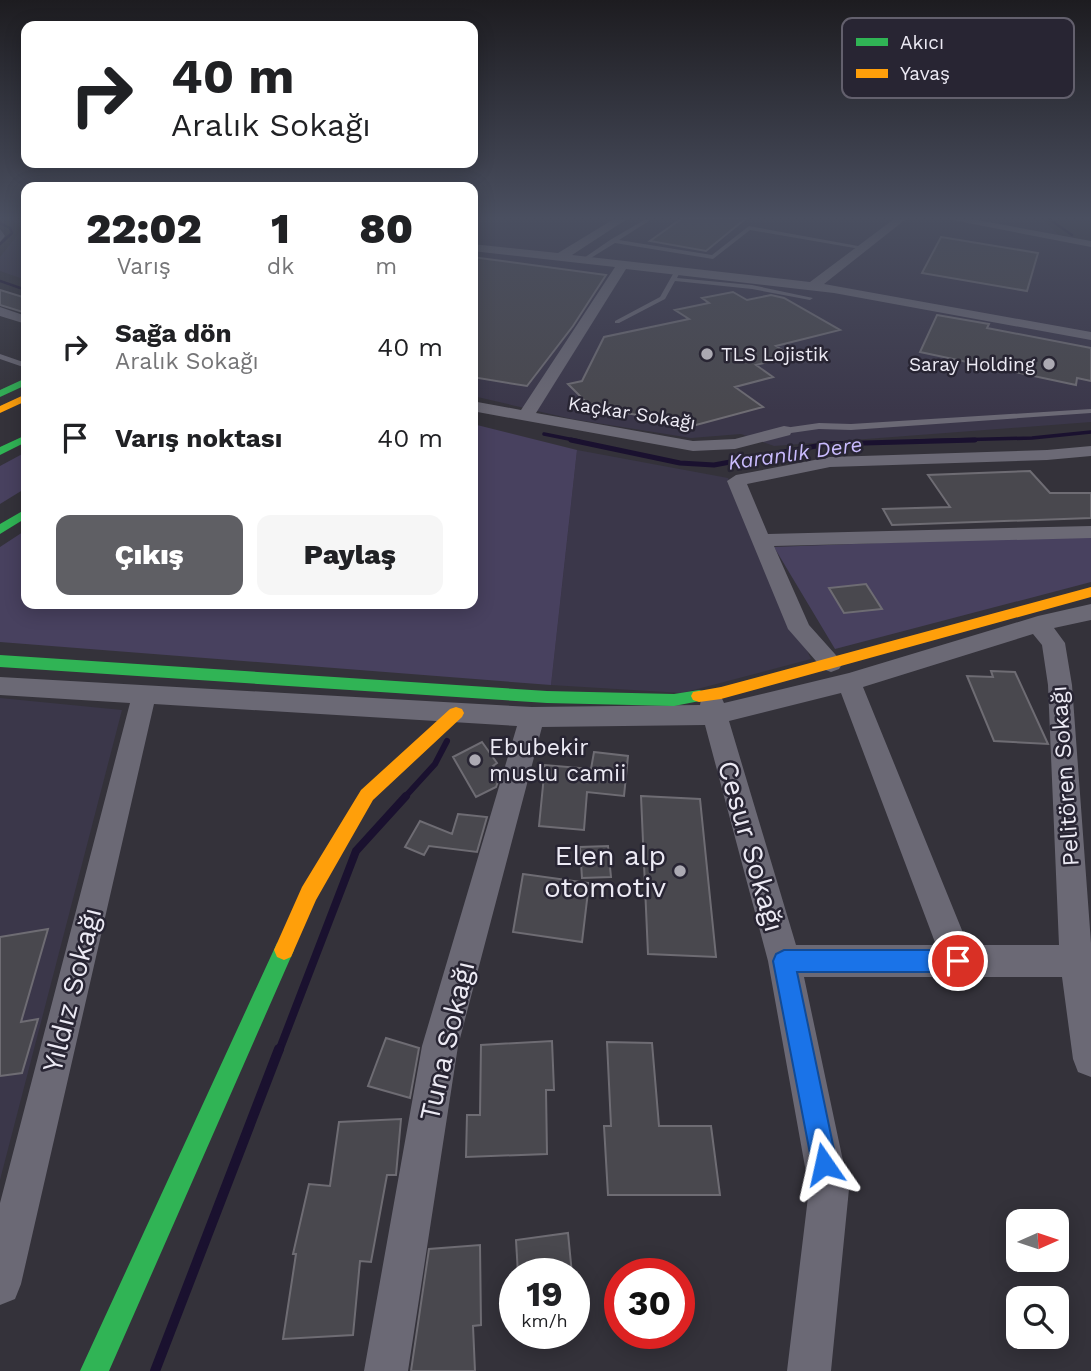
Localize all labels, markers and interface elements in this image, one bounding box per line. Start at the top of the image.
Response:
legend [842,18,1074,98]
text: Akıcı [900,31,944,54]
text: 40 m [171,47,294,105]
icon: right [56,49,147,140]
text: Yavaş [900,62,950,85]
text: Aralık Sokağı [171,106,371,144]
text: 22:02 [86,204,202,253]
text: 1 [271,204,290,253]
text: 80 [359,204,413,253]
text: Varış [117,253,171,280]
text: dk [267,253,294,280]
text: m [375,253,397,280]
text: Sağa dön [115,318,232,348]
icon: right [56,328,94,366]
text: 40 m [377,332,443,362]
place label: TLS Lojistik [721,343,829,366]
marker: TLS Lojistik [699,346,715,362]
text: Aralık Sokağı [115,348,259,375]
place label: Saray Holding [909,353,1036,376]
marker: Saray Holding [1041,356,1057,372]
street label: Kaçkar Sokağı [567,392,697,434]
icon: arrive [56,419,94,457]
text: Varış noktası [115,423,282,453]
text: 40 m [377,423,443,453]
water label: Karanlık Dere [726,431,864,475]
button: Çıkış [56,515,243,595]
button: Paylaş [257,515,443,595]
street label: Pelitören Sokağı [1045,685,1085,867]
place label: Ebubekir muslu camii [489,734,626,787]
marker: Ebubekir muslu camii [467,752,483,768]
street label: Cesur Sokağı [711,757,791,935]
place label: Elen alp otomotiv [544,839,666,904]
marker: Elen alp otomotiv [672,863,688,879]
street label: Yıldız Sokağı [36,904,108,1076]
pin [928,931,988,991]
icon: arrive [939,942,977,980]
street label: Tuna Sokağı [413,958,481,1124]
position arrow [787,1127,861,1201]
north arrow [1006,1209,1069,1272]
map controls [1006,1209,1069,1349]
speed limit sign: 30 [604,1258,695,1349]
text: 19 [526,1273,563,1315]
button: search [1006,1286,1069,1349]
text: km/h [521,1310,568,1331]

